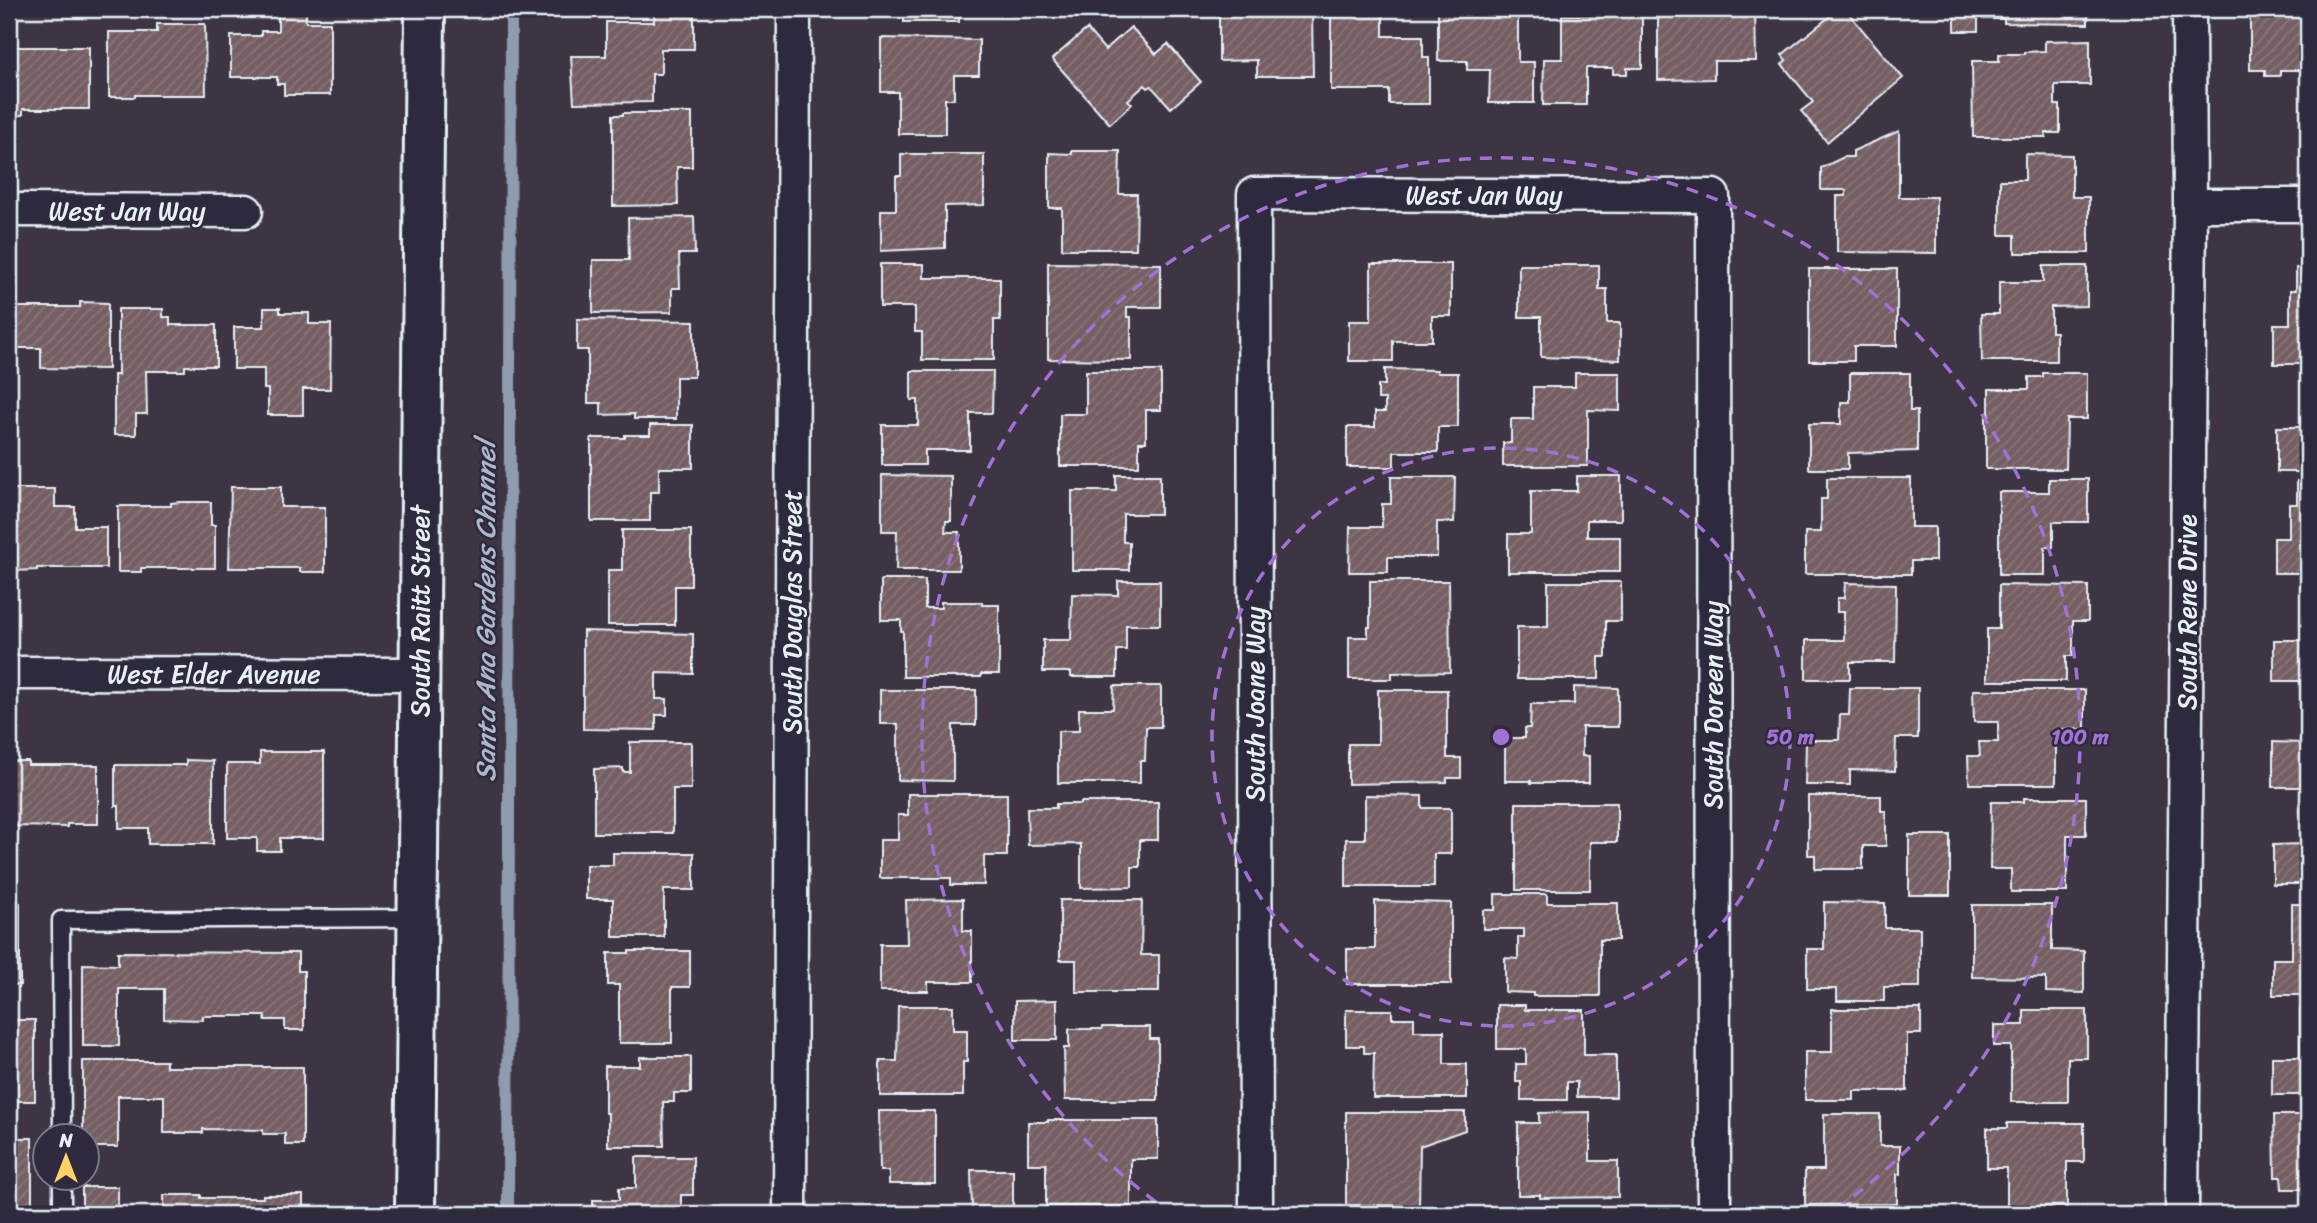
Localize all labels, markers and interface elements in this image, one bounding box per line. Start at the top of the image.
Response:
street label: West Jan Way [1406,172,1563,218]
street label: West Jan Way [49,188,206,234]
water label: Santa Ana Gardens Channel [461,434,510,782]
street label: South Douglas Street [769,490,815,734]
street label: South Raitt Street [397,504,443,717]
street label: South Rene Drive [2164,514,2210,710]
street label: South Doreen Way [1690,600,1736,809]
street label: South Joane Way [1232,606,1278,801]
street label: West Elder Avenue [107,651,321,697]
text: 50 m [1766,718,1815,756]
text: 100 m [2051,718,2109,756]
centre of rings [1489,725,1513,749]
north arrow [32,1122,102,1192]
text: N [58,1124,73,1157]

